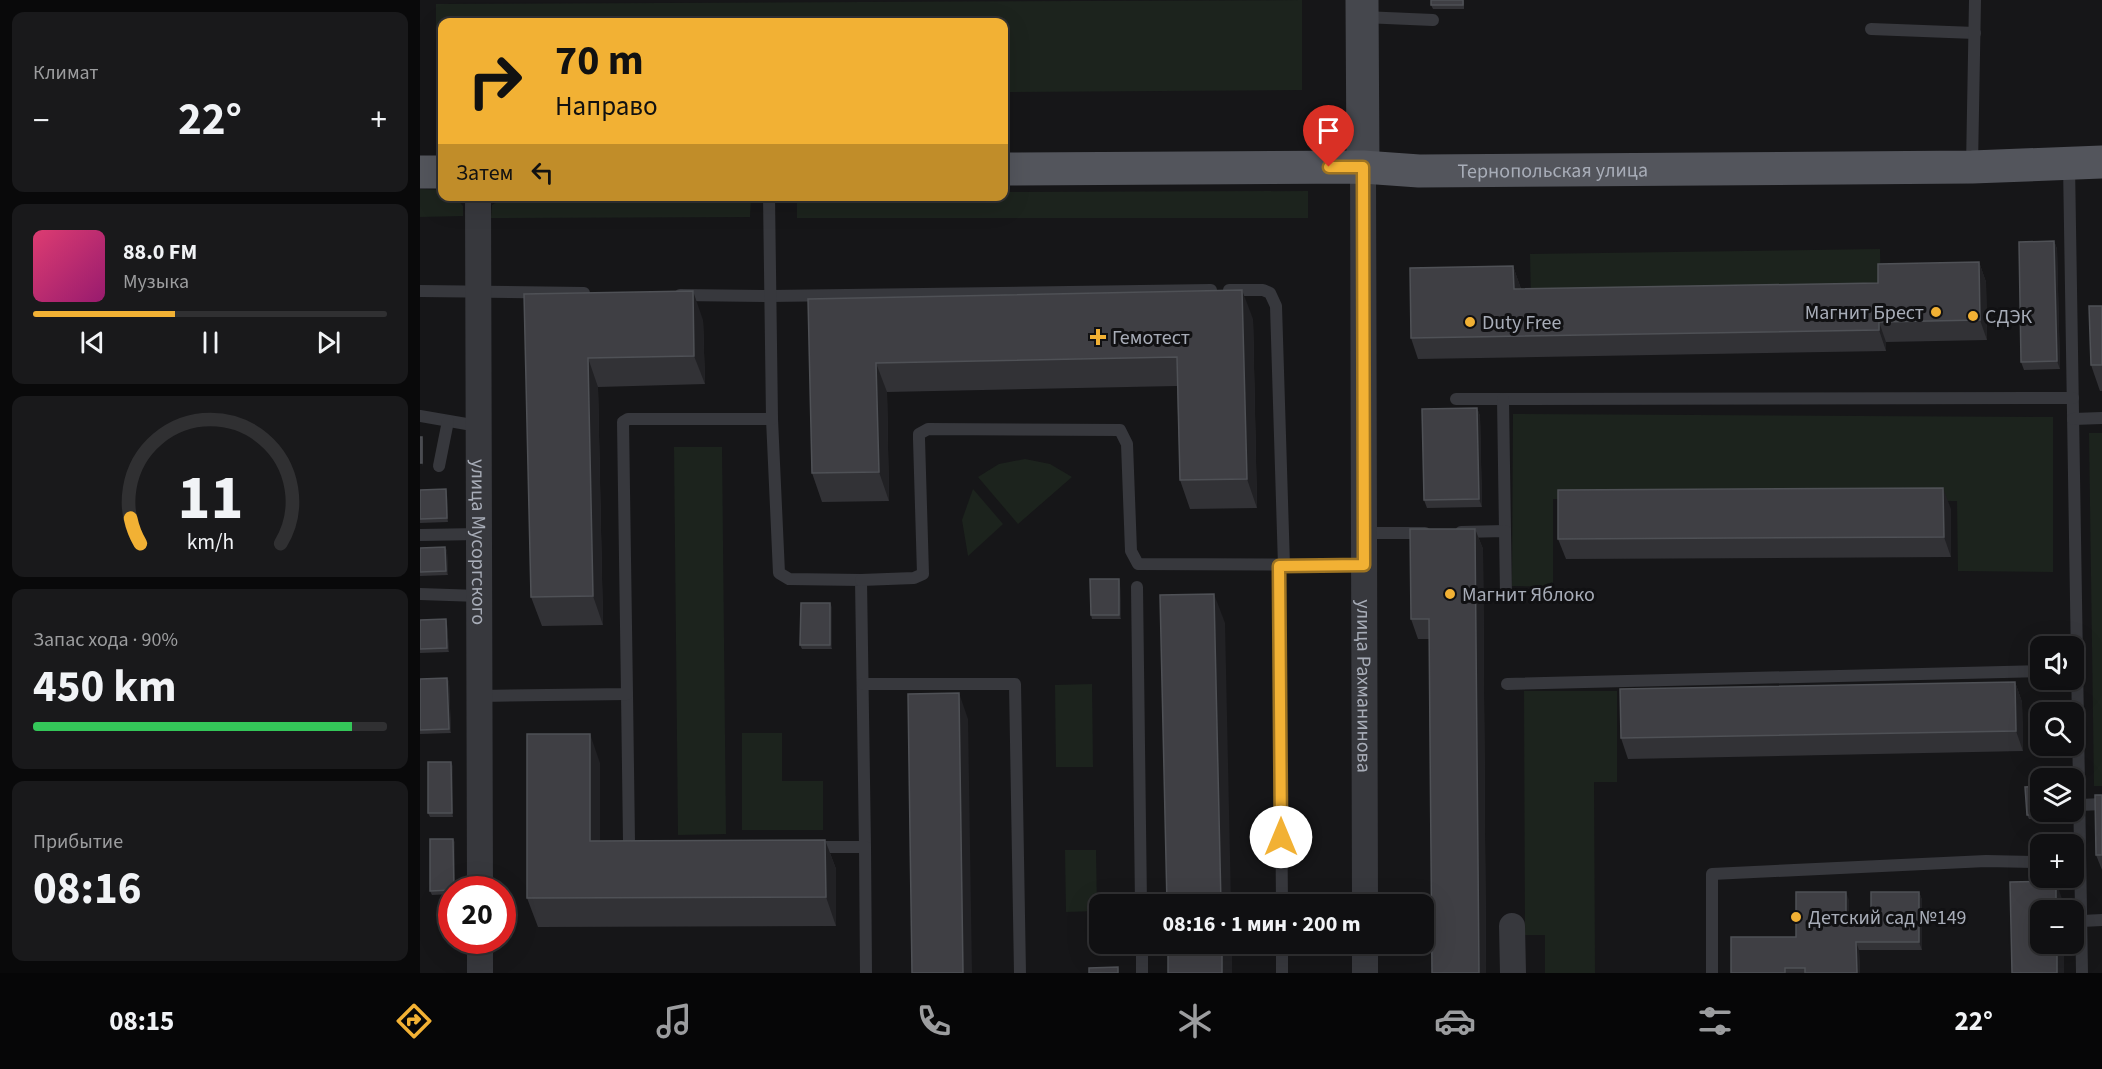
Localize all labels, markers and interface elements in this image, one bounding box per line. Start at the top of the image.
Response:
text: 70 m [555,31,644,91]
icon: right [456,42,534,120]
text: Климат [33,59,99,87]
text: Направо [555,87,658,126]
text: 22° [178,88,242,152]
text: − [33,97,49,144]
text: + [371,97,387,144]
pin [1303,105,1354,167]
icon: arrive [1312,114,1345,147]
icon: left [526,156,559,189]
street label: Тернопольская улица [1457,156,1648,186]
text: Затем [456,157,514,189]
text: 88.0 FM [123,236,197,268]
text: Музыка [123,268,189,296]
place label: Магнит Брест [1805,299,1924,327]
place label: СДЭК [1985,303,2033,331]
marker: Магнит Брест [1929,305,1943,319]
place label: Duty Free [1482,309,1561,337]
marker: СДЭК [1966,309,1980,323]
marker: Duty Free [1463,315,1477,329]
place label: Гемотест [1112,324,1190,352]
icon: previous [76,326,109,359]
icon: pause [194,326,227,359]
icon: next [312,326,345,359]
marker: Гемотест [1089,328,1107,346]
text: 11 [177,454,243,543]
street label: улица Мусоргского [464,459,492,625]
text: km/h [186,527,234,558]
place label: Магнит Яблоко [1462,581,1595,609]
marker: Магнит Яблоко [1443,587,1457,601]
street label: улица Рахманинова [1349,599,1378,773]
text: Запас хода · 90% [33,626,178,654]
map controls [2030,636,2084,954]
button: sound [2030,636,2084,690]
text: 450 km [33,655,177,719]
button: search [2030,702,2084,756]
button: layers [2030,768,2084,822]
position arrow [1249,805,1313,869]
text: Прибытие [33,828,123,856]
button: + [2030,834,2084,888]
text: 08:16 [33,857,142,921]
speed limit sign: 20 [438,876,516,954]
button: − [2030,900,2084,954]
place label: Детский сад №149 [1808,904,1967,932]
text: 08:16 · 1 мин · 200 m [1162,908,1361,940]
marker: Детский сад №149 [1789,910,1803,924]
icon: directions [393,1000,435,1042]
icon: music [653,1000,695,1042]
icon: phone [913,1000,955,1042]
icon: climate [1174,1000,1216,1042]
icon: car [1434,1000,1476,1042]
icon: filters [1694,1000,1736,1042]
text: 08:15 [109,1002,174,1041]
text: 22° [1954,1002,1993,1041]

